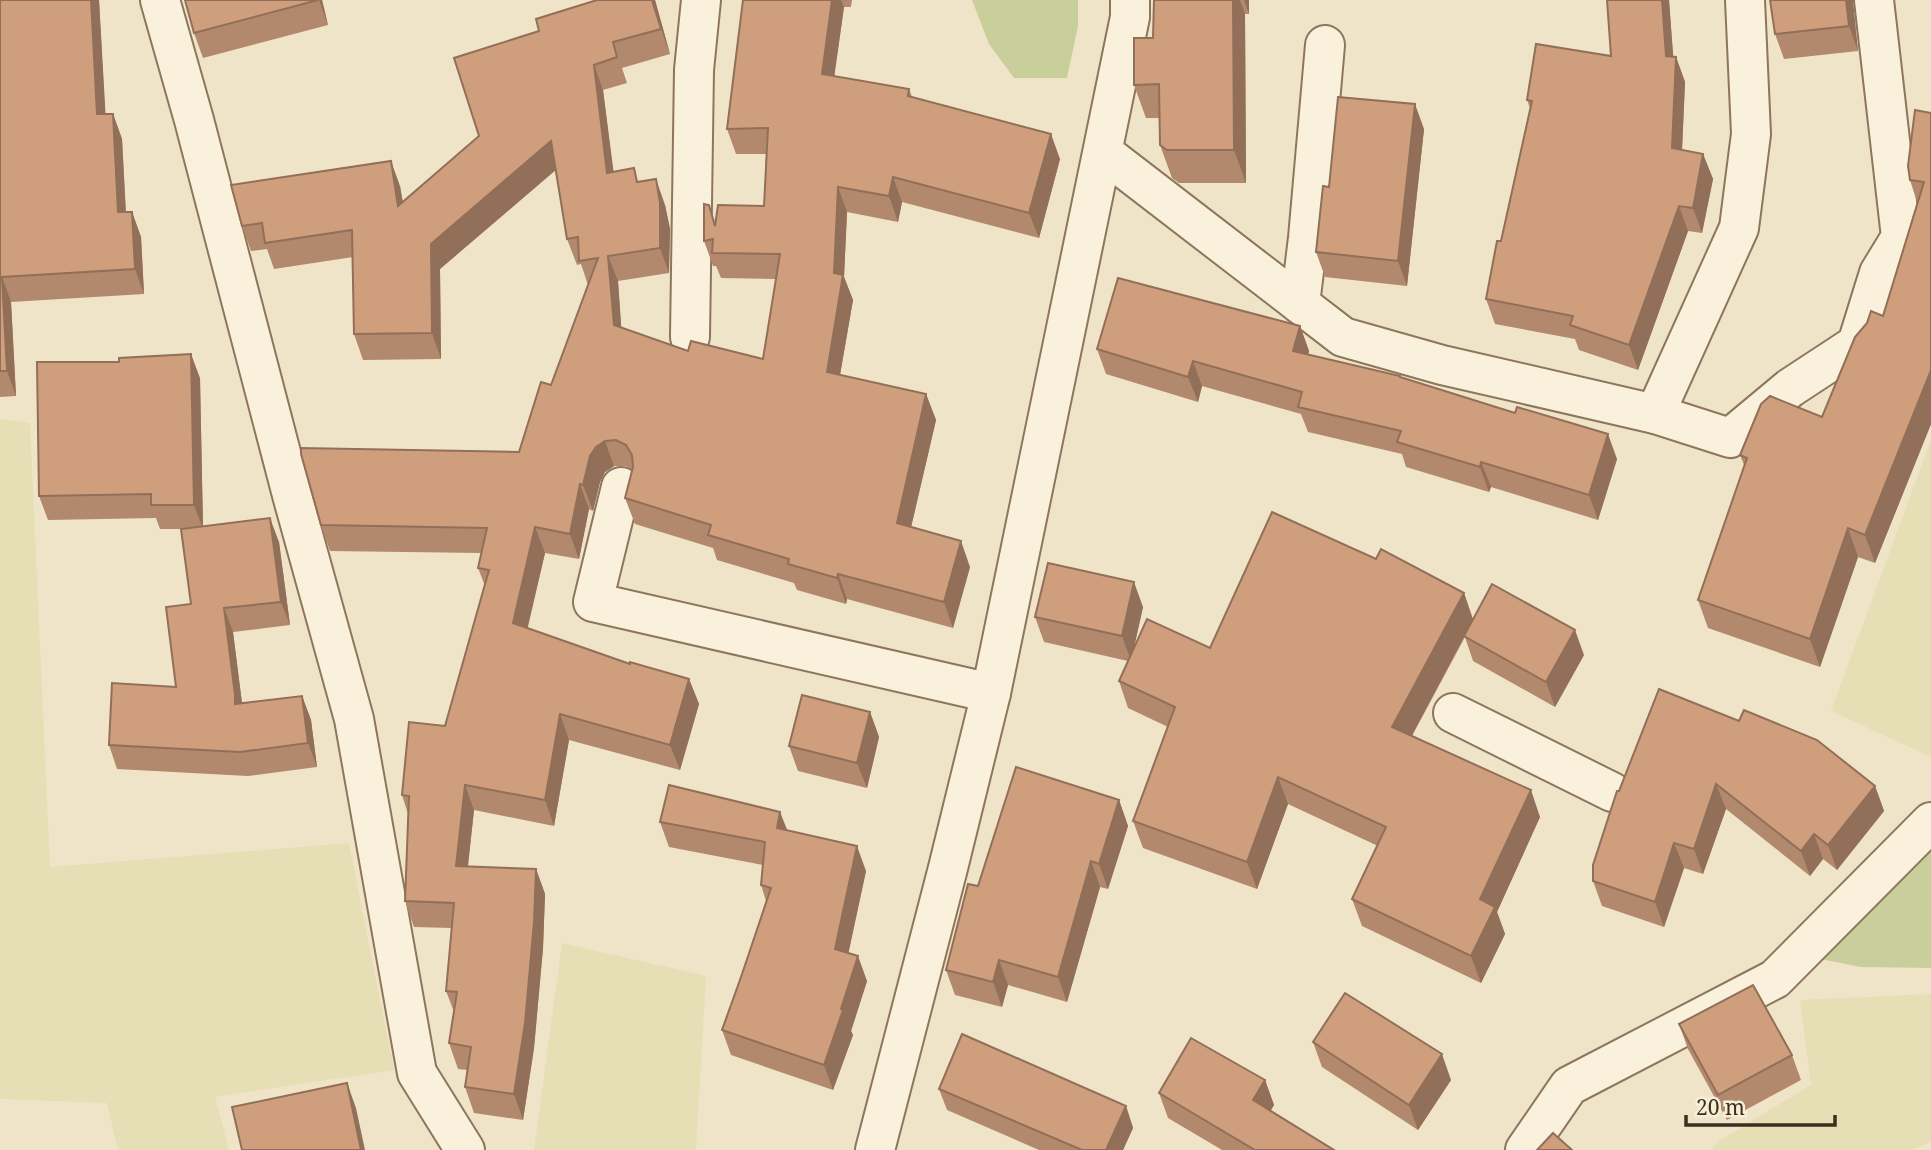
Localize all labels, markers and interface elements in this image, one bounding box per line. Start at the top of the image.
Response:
scale bar [1686,1084,1835,1128]
text: 20 m [1696,1093,1745,1121]

